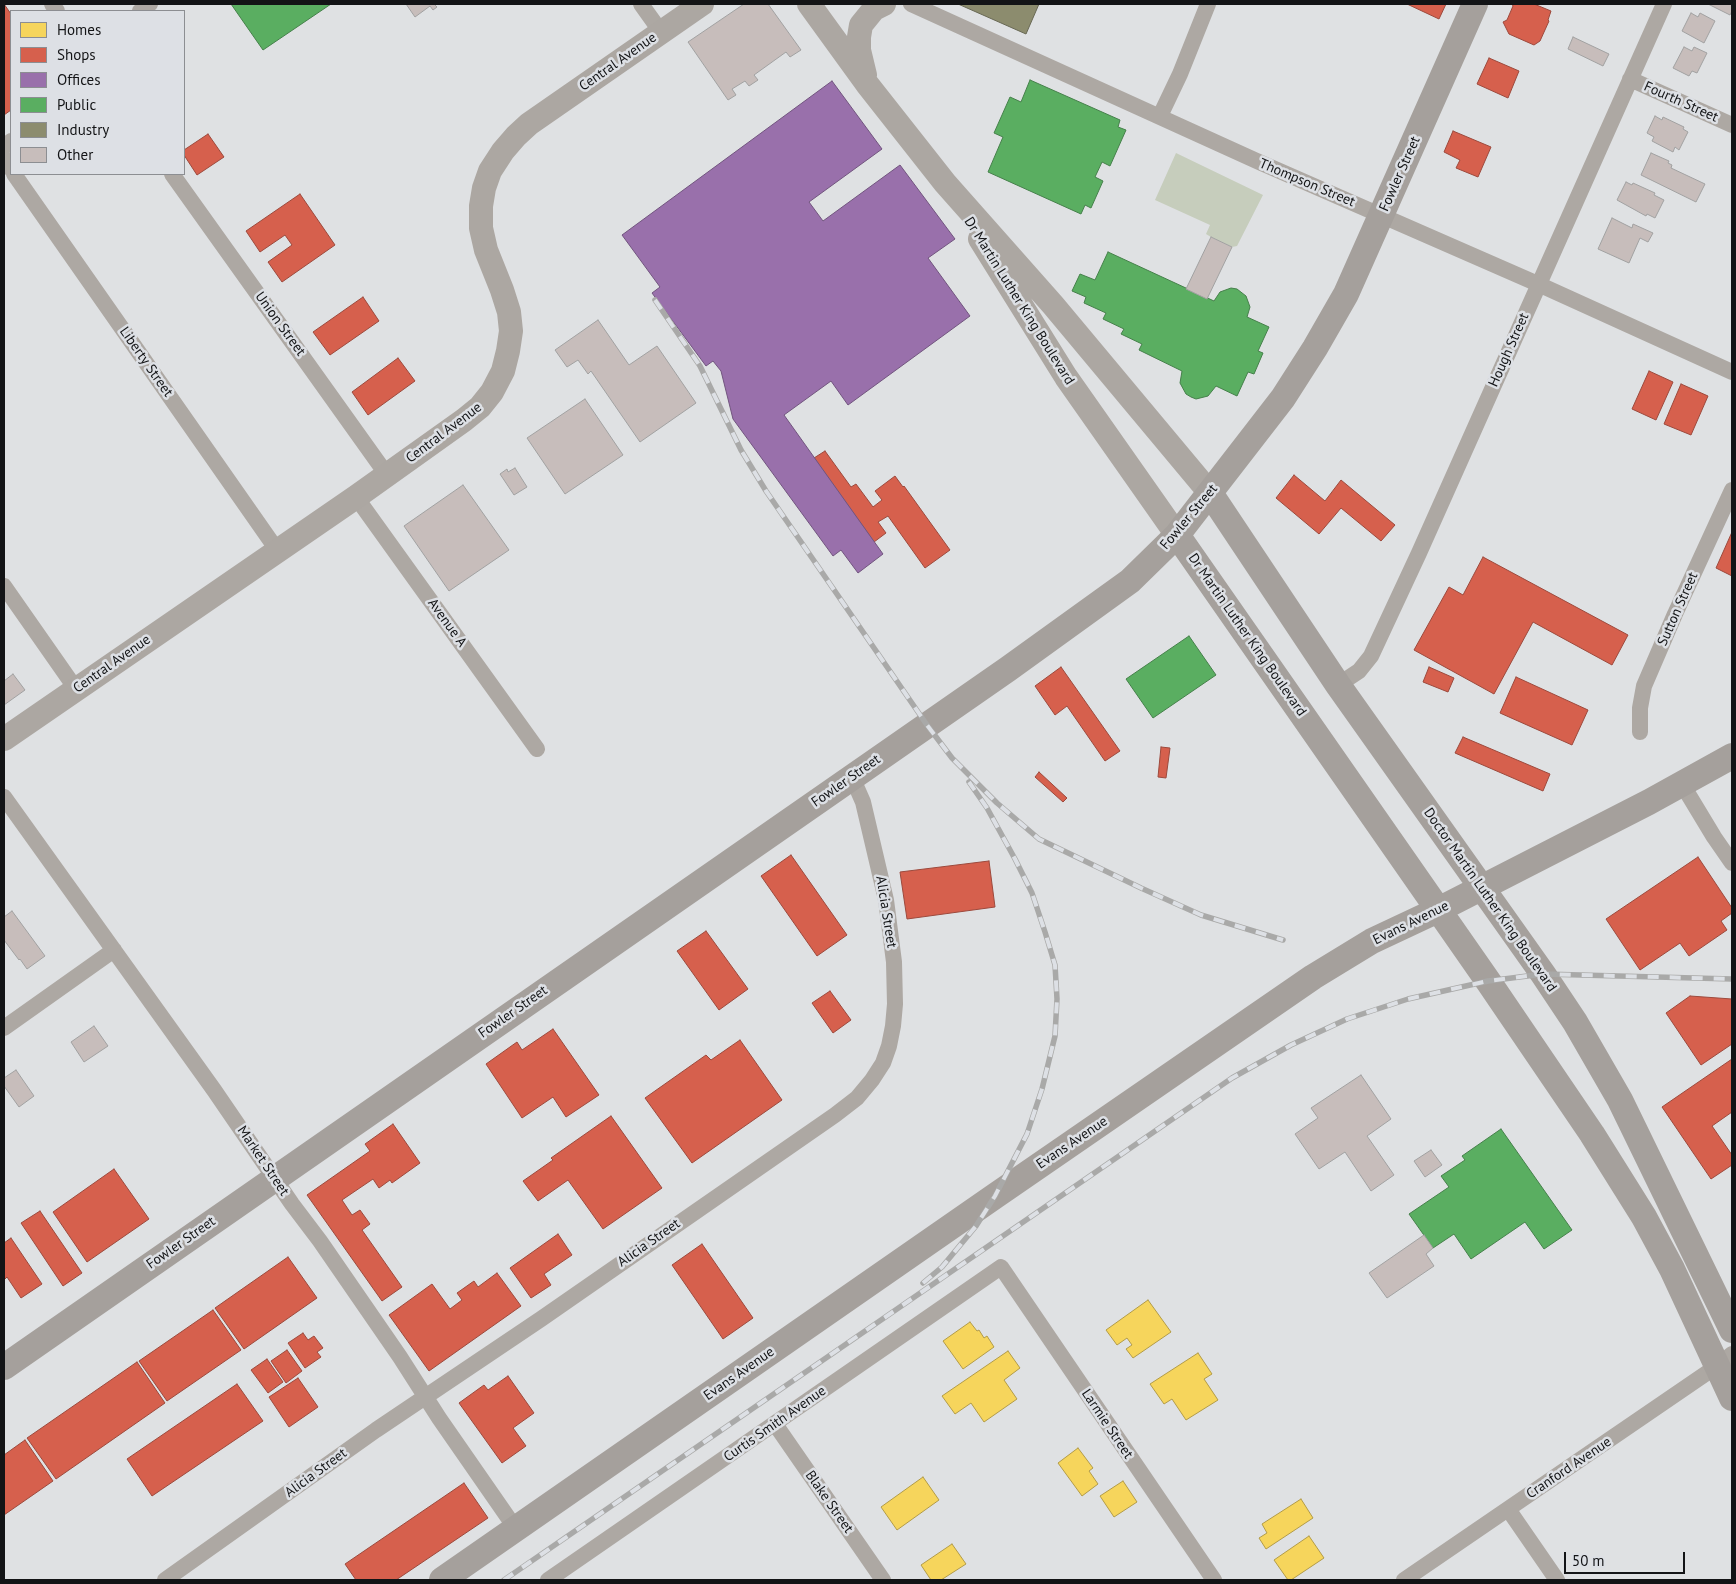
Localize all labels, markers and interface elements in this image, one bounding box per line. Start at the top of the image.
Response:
legend [10,10,185,175]
text: Homes [57,20,101,39]
street label: Central Avenue [576,29,660,95]
text: Shops [57,45,96,64]
text: Offices [57,70,101,89]
street label: Fourth Street [1641,78,1721,126]
text: Public [57,95,96,114]
text: Industry [57,120,109,139]
street label: Fowler Street [1376,134,1424,214]
text: Other [57,145,93,164]
street label: Thompson Street [1257,155,1357,211]
street label: Dr Martin Luther King Boulevard [960,214,1078,388]
street label: Union Street [251,289,309,359]
street label: Hough Street [1485,310,1533,390]
street label: Liberty Street [116,324,176,400]
street label: Central Avenue [403,399,485,467]
street label: Fowler Street [1157,481,1221,553]
street label: Dr Martin Luther King Boulevard [1184,550,1310,720]
street label: Sutton Street [1654,570,1702,648]
street label: Avenue A [424,596,470,650]
street label: Central Avenue [70,631,154,697]
street label: Fowler Street [808,751,884,811]
street label: Doctor Martin Luther King Boulevard [1420,805,1560,995]
street label: Alicia Street [872,875,900,949]
street label: Evans Avenue [1370,897,1452,949]
street label: Fowler Street [475,982,551,1042]
street label: Evans Avenue [1033,1113,1111,1173]
street label: Market Street [233,1123,293,1199]
street label: Fowler Street [143,1213,219,1273]
street label: Alicia Street [614,1215,684,1271]
street label: Evans Avenue [701,1344,777,1404]
street label: Curtis Smith Avenue [721,1382,829,1466]
street label: Larmie Street [1078,1386,1136,1462]
street label: Cranford Avenue [1523,1433,1615,1503]
street label: Alicia Street [282,1445,350,1501]
street label: Blake Street [801,1468,857,1536]
scale bar [1566,1542,1687,1574]
text: 50 m [1572,1551,1605,1570]

